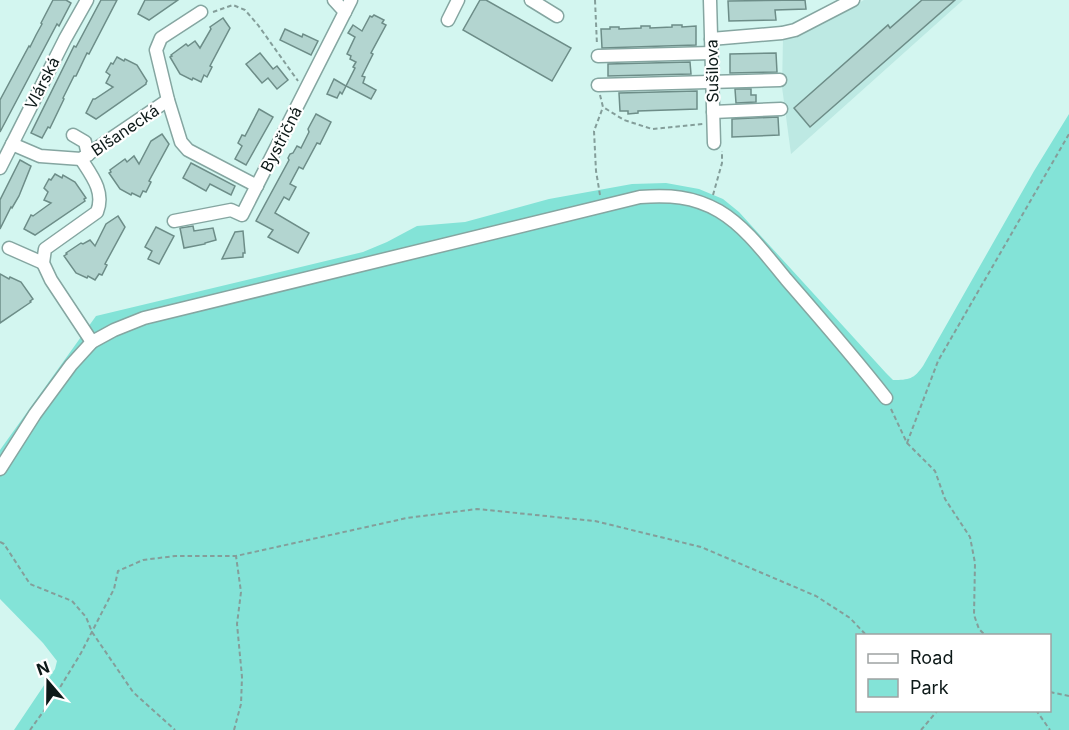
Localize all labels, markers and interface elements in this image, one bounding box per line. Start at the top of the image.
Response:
street label: Sušilova [701,39,723,103]
street label: Vlárská [20,53,64,113]
street label: Blšanecká [87,100,163,160]
street label: Bystřičná [256,103,306,175]
legend [856,634,1051,712]
text: Road [910,647,953,668]
north arrow [18,652,78,712]
text: N [34,656,52,679]
text: Park [910,677,949,698]

